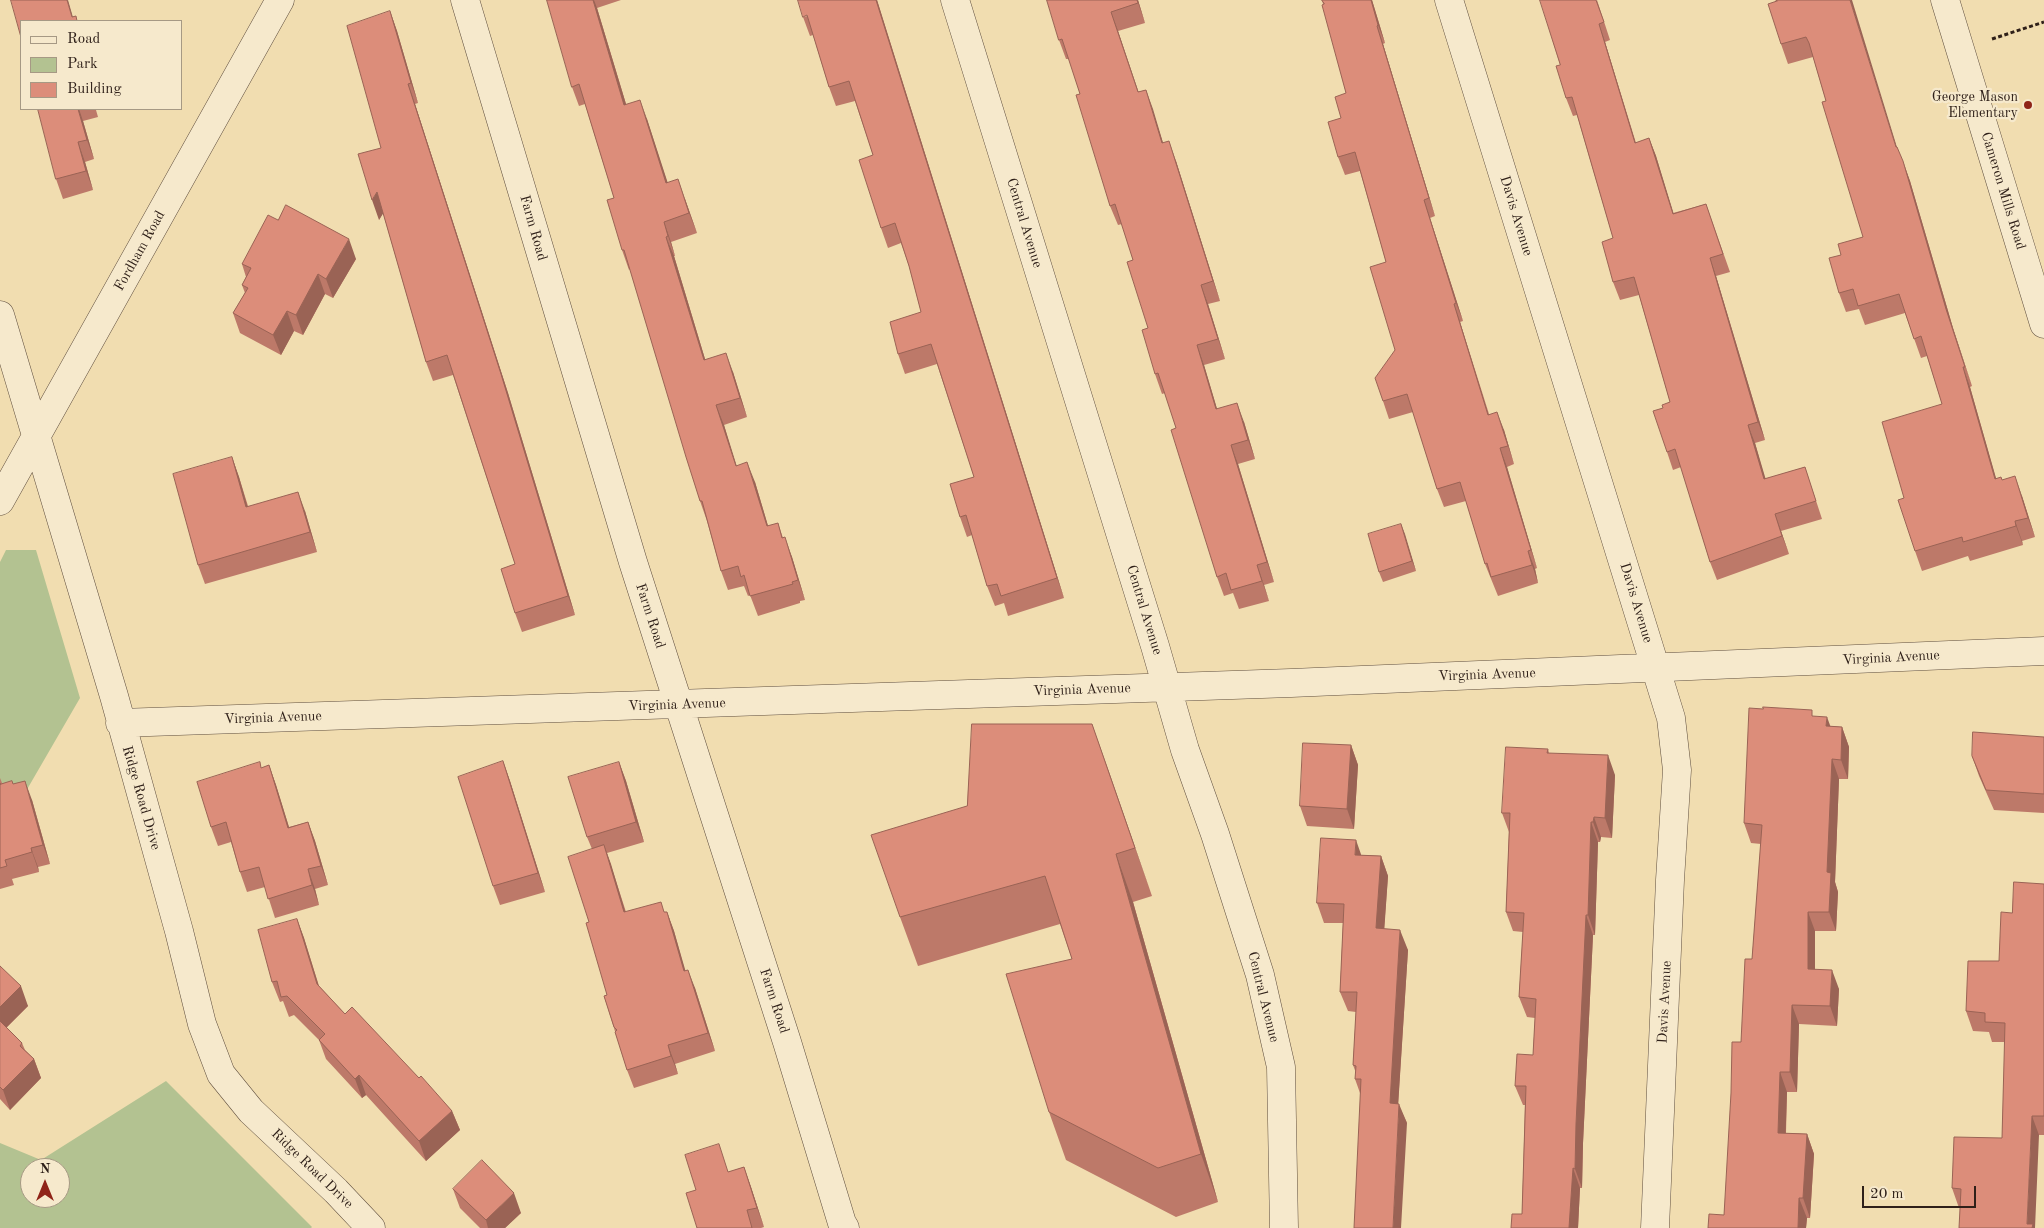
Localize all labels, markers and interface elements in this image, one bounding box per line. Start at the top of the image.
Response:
legend [20,20,182,110]
text: Road [67,32,100,47]
text: Park [67,57,98,72]
text: Building [67,82,122,97]
place label: George Mason Elementary [1932,89,2018,121]
marker: George Mason Elementary [2022,99,2034,111]
street label: Cameron Mills Road [1977,130,2029,252]
street label: Davis Avenue [1496,174,1536,258]
street label: Central Avenue [1002,176,1046,270]
street label: Farm Road [516,193,550,263]
street label: Fordham Road [111,208,169,294]
street label: Davis Avenue [1616,561,1656,645]
street label: Central Avenue [1122,563,1166,657]
street label: Farm Road [632,581,668,651]
street label: Virginia Avenue [1842,647,1940,669]
street label: Virginia Avenue [1438,665,1536,685]
street label: Virginia Avenue [1033,680,1131,700]
street label: Virginia Avenue [628,695,726,715]
street label: Virginia Avenue [224,708,322,728]
street label: Ridge Road Drive [118,744,164,852]
street label: Central Avenue [1244,950,1282,1044]
street label: Davis Avenue [1654,960,1676,1044]
street label: Farm Road [756,966,792,1036]
street label: Ridge Road Drive [267,1126,357,1212]
north arrow [20,1158,70,1208]
text: N [40,1162,50,1176]
scale bar [1864,1176,1978,1208]
text: 20 m [1870,1187,1904,1202]

